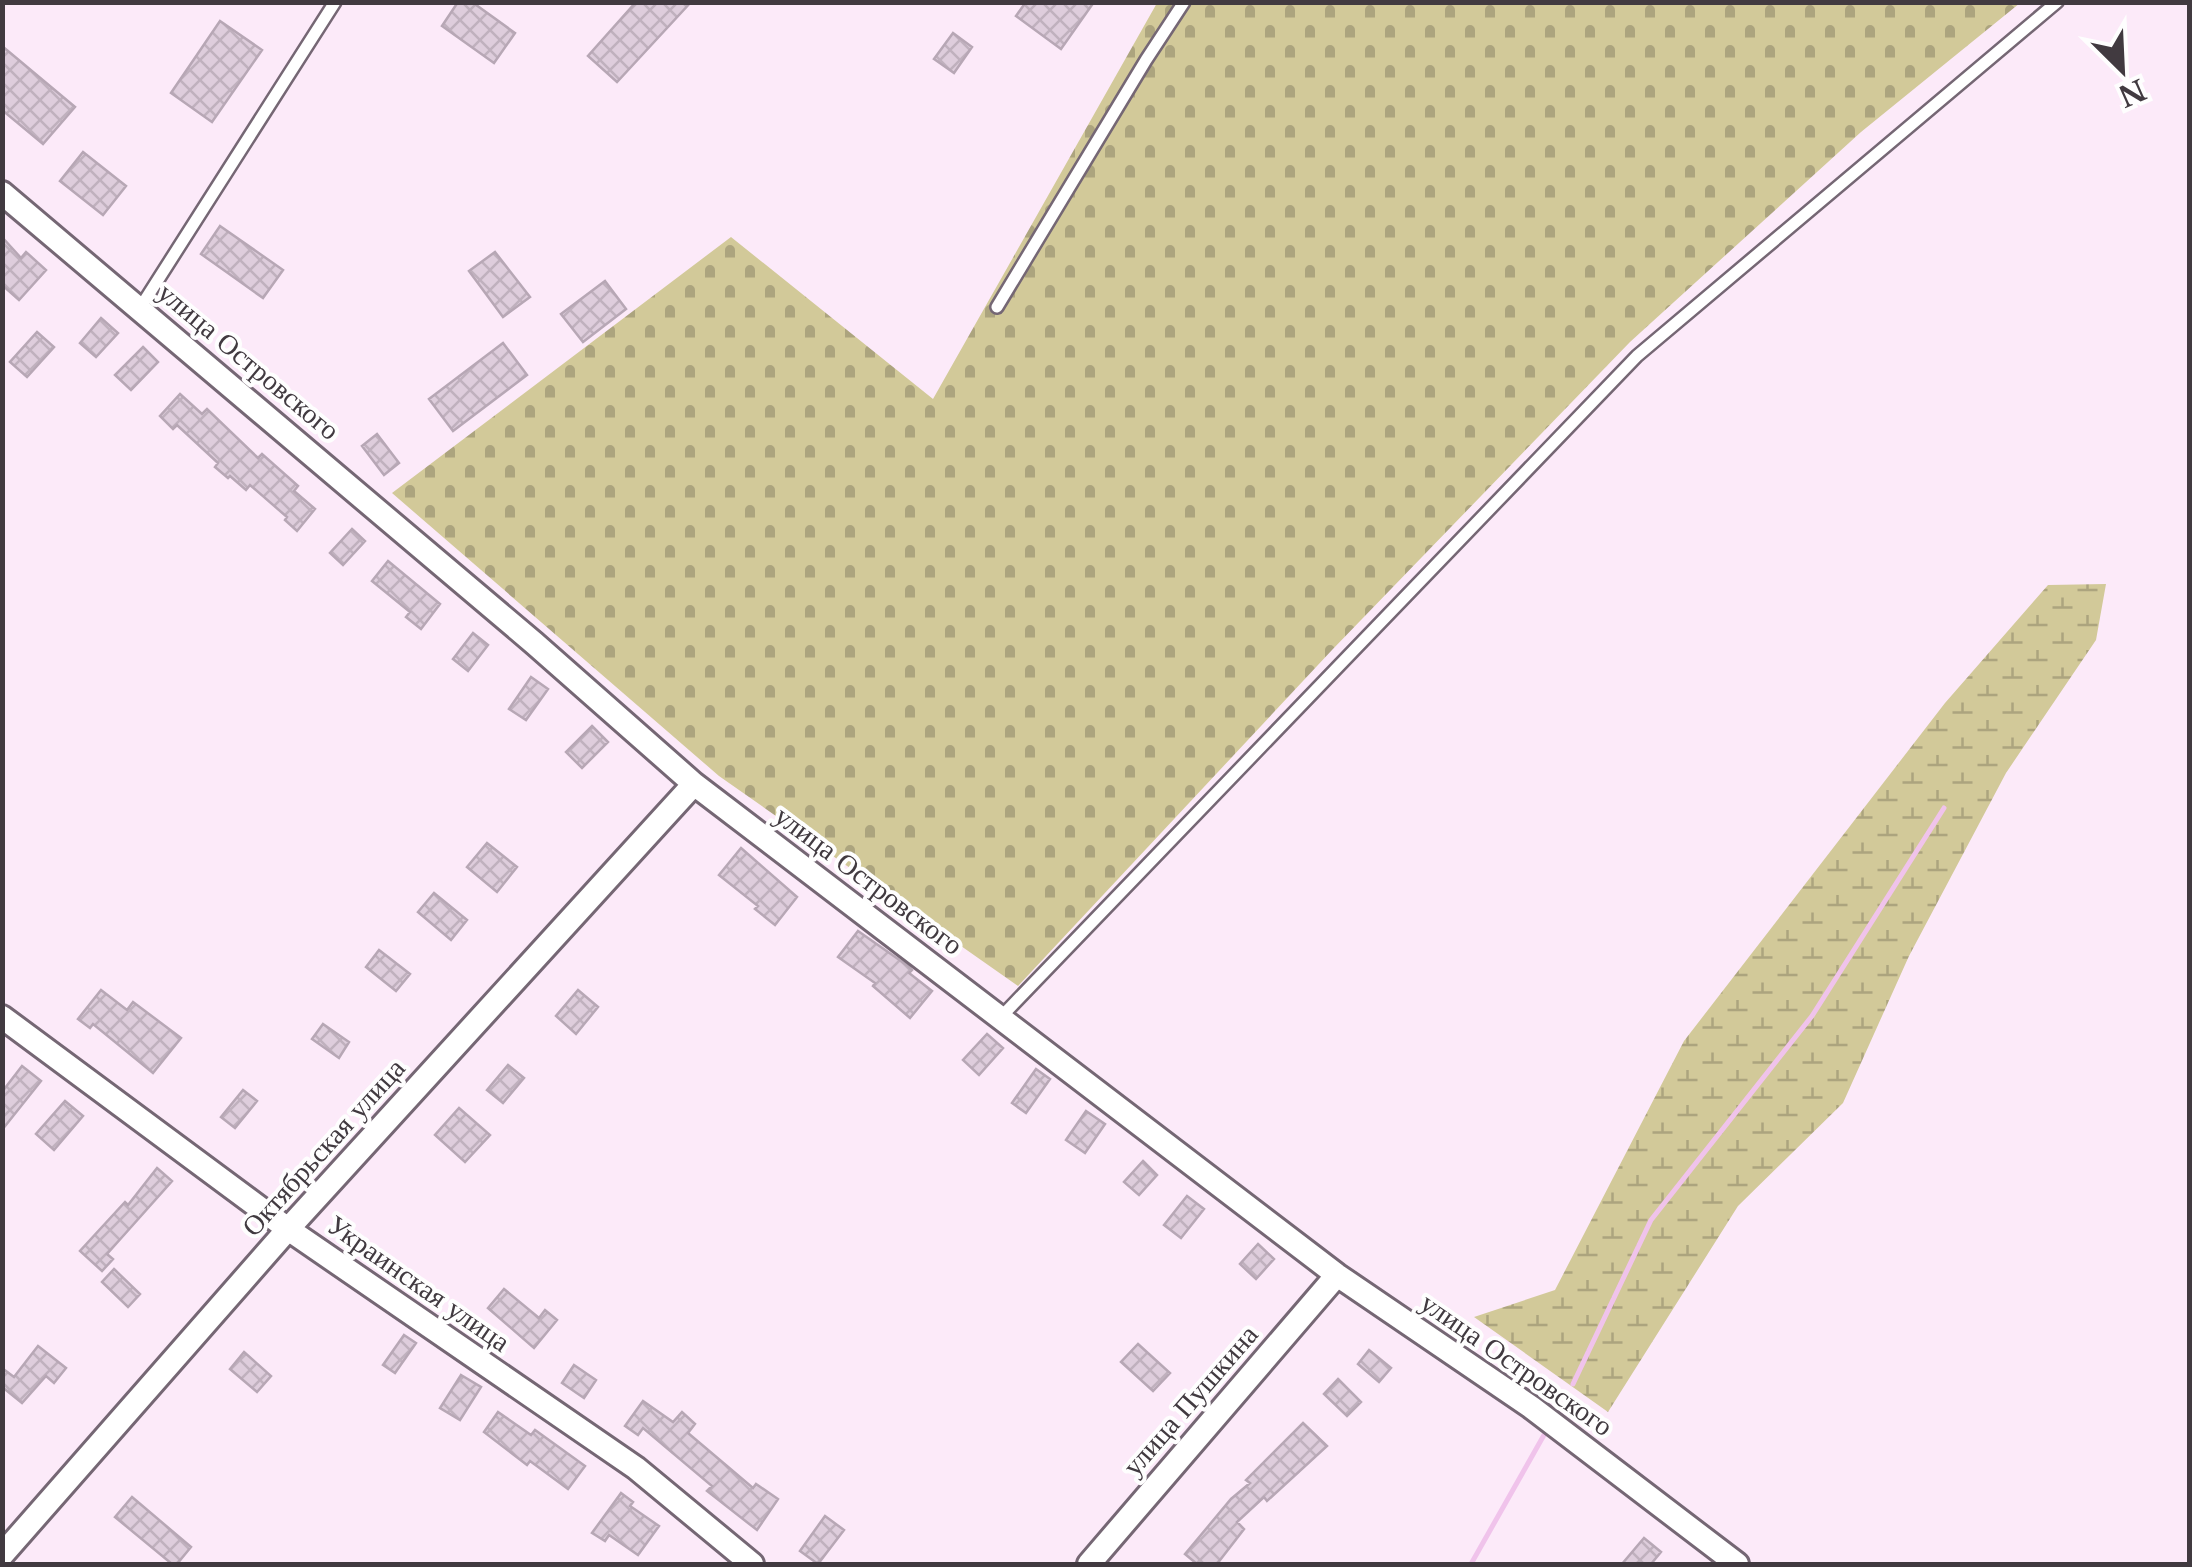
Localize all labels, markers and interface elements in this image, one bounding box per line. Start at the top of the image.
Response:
north arrow [2072,20,2172,120]
text: N [2113,71,2151,114]
street label: улица Островского [151,275,347,448]
street label: улица Островского [768,798,970,963]
street label: Октябрьская улица [234,1051,413,1244]
street label: Украинская улица [320,1207,517,1360]
street label: улица Островского [1414,1285,1620,1444]
street label: улица Пушкина [1115,1317,1266,1483]

